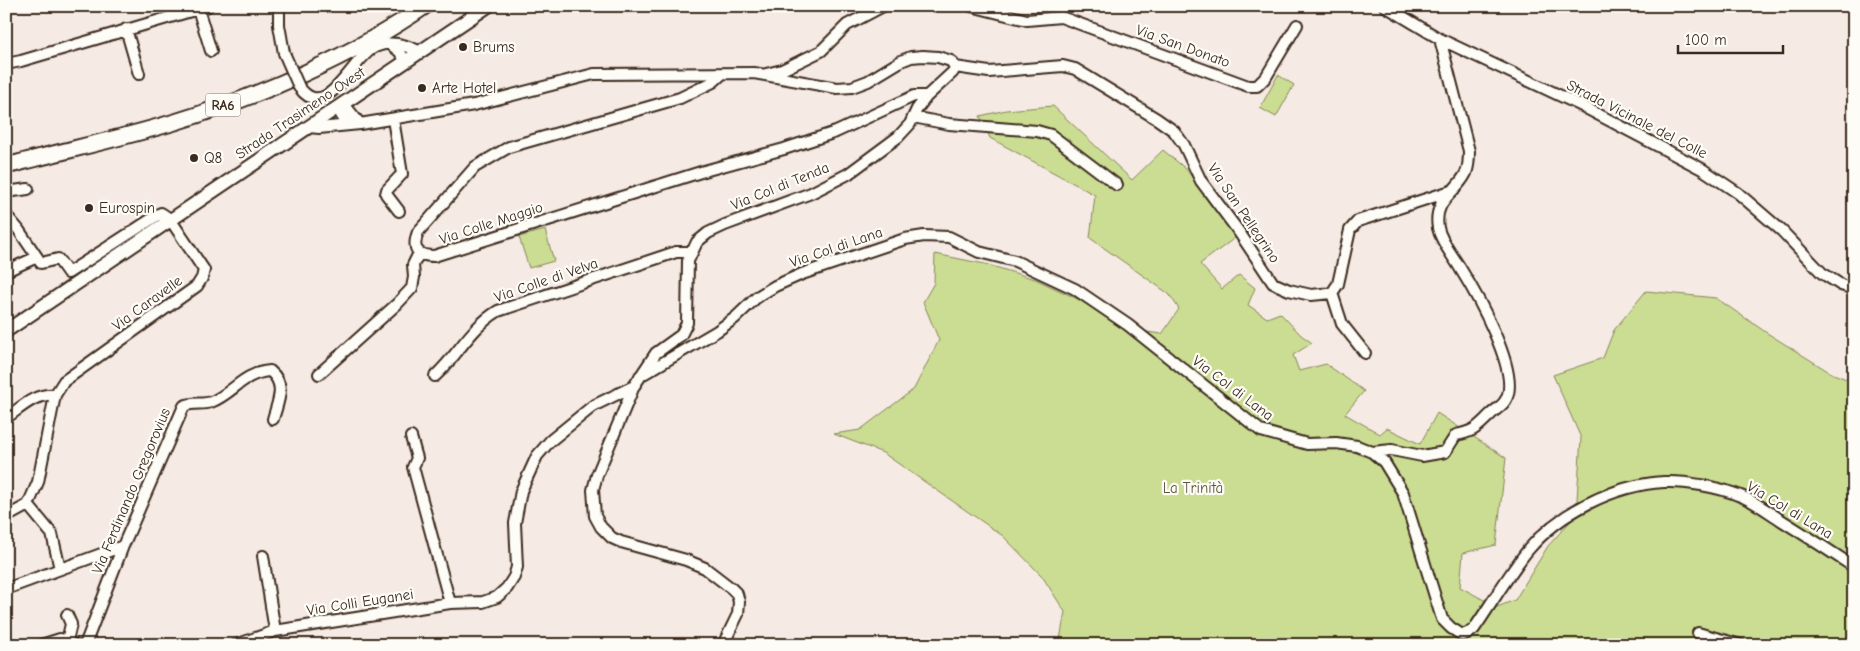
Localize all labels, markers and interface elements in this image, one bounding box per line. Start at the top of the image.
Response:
street label: Via San Donato [1134,21,1233,71]
scale bar [1678,22,1782,54]
text: 100 m [1685,31,1727,49]
place label: Brums [473,38,515,56]
marker: Brums [457,41,469,53]
street label: Strada Trasimeno Ovest [232,63,369,163]
street label: Strada Vicinale del Colle [1564,76,1711,163]
place label: Arte Hotel [432,79,496,97]
marker: Arte Hotel [416,82,428,94]
road number: RA6 [206,94,240,116]
place label: Q8 [204,149,222,167]
marker: Q8 [188,152,200,164]
street label: Via Col di Tenda [728,158,832,214]
street label: Via San Pellegrino [1204,160,1284,266]
street label: Via Colle Maggio [437,198,545,248]
place label: Eurospin [99,199,155,217]
marker: Eurospin [83,202,95,214]
street label: Via Col di Lana [787,223,885,271]
street label: Via Colle di Velva [492,254,600,306]
street label: Via Caravelle [108,271,186,334]
street label: Via Col di Lana [1189,352,1277,424]
street label: Via Ferdinando Gregorovius [88,405,174,577]
street label: Via Col di Lana [1744,477,1836,543]
park label: La Trinità [1163,479,1223,497]
street label: Via Colli Euganei [305,585,415,619]

